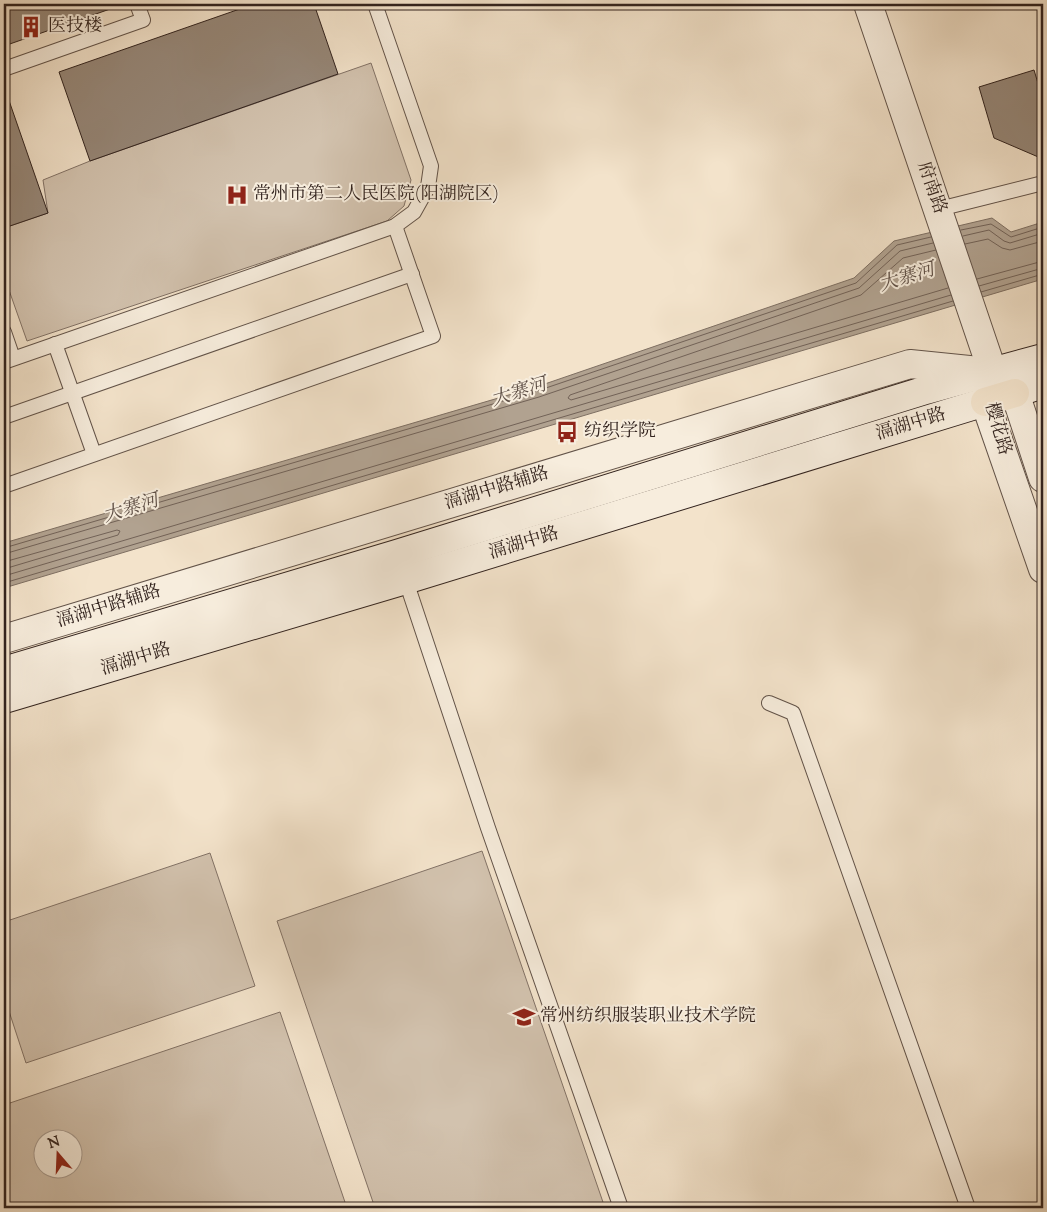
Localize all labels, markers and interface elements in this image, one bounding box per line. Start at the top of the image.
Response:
building icon: 医技楼 [18,14,44,40]
place label: 医技楼 [48,14,102,40]
street label: 府南路 [910,158,952,218]
hospital icon: 常州市第二人民医院(阳湖院区) [224,182,250,208]
place label: 常州市第二人民医院(阳湖院区) [253,182,499,208]
water label: 大寨河 [876,256,941,299]
water label: 大寨河 [488,371,553,414]
street label: 樱花路 [977,399,1017,459]
street label: 滆湖中路 [873,402,949,448]
bus stop icon: 纺织学院 [554,419,580,445]
place label: 纺织学院 [584,419,656,445]
street label: 滆湖中路辅路 [442,461,552,517]
water label: 大寨河 [100,487,165,530]
street label: 滆湖中路 [486,521,562,567]
street label: 滆湖中路辅路 [54,579,164,635]
street label: 滆湖中路 [98,637,174,683]
school or university icon: 常州纺织服装职业技术学院 [511,1004,537,1030]
place label: 常州纺织服装职业技术学院 [540,1004,756,1030]
north arrow [32,1130,82,1180]
text: N [46,1132,63,1155]

